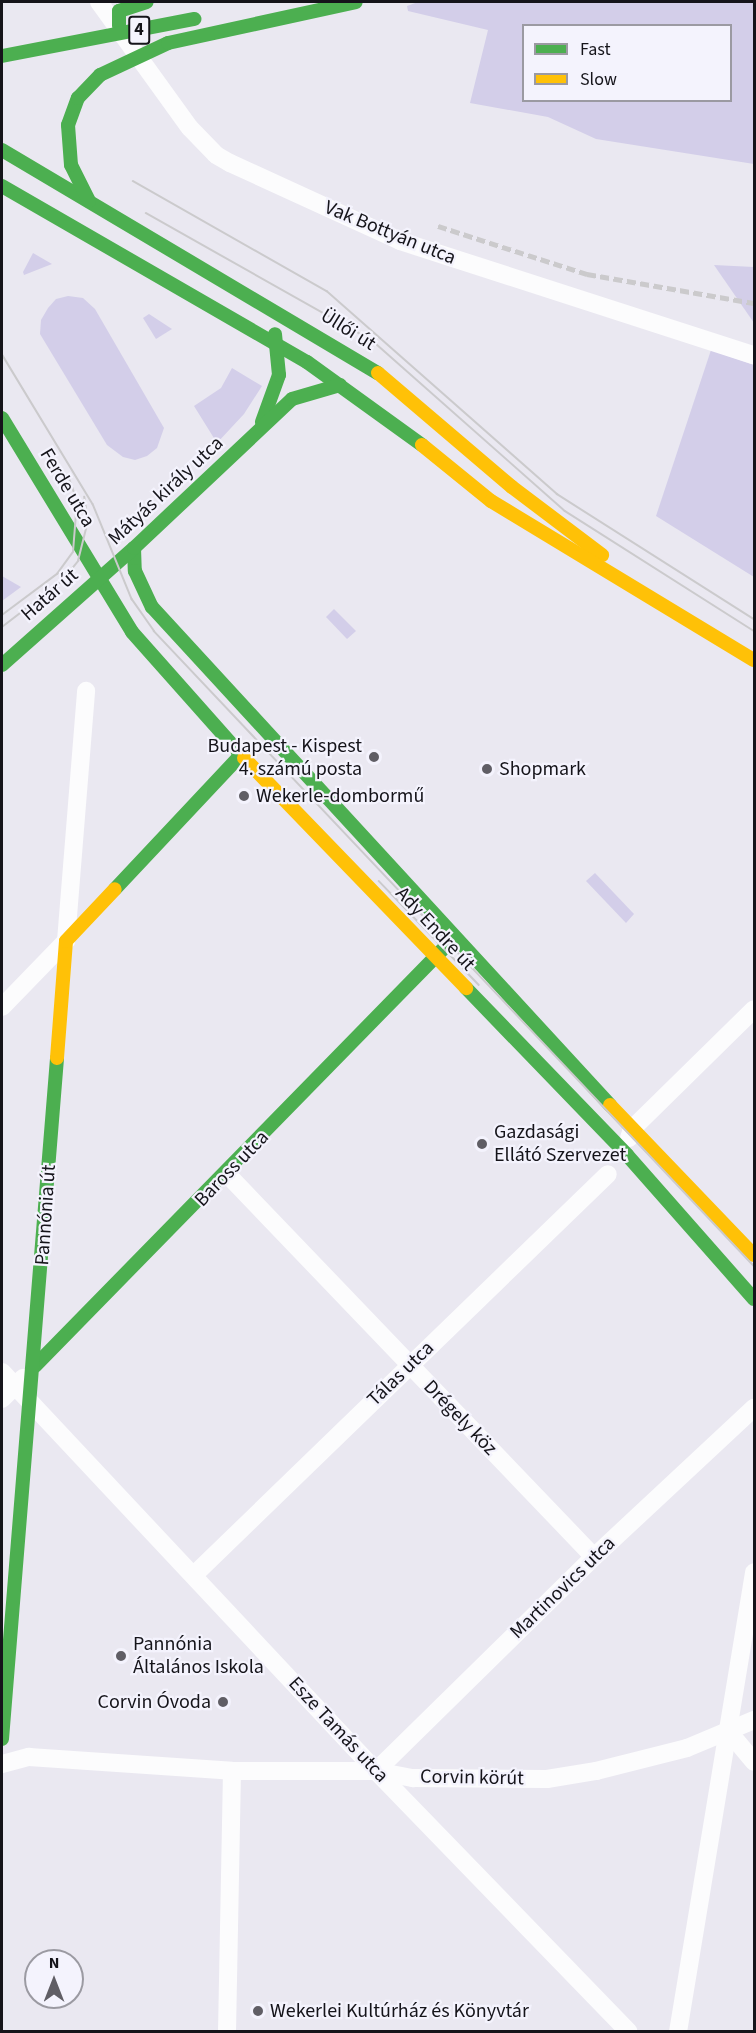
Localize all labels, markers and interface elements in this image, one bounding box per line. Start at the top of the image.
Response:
road number: 4 [127,15,151,45]
legend [522,24,732,102]
text: Fast [580,37,611,62]
text: Slow [580,67,617,92]
street label: Vak Bottyán utca [321,196,459,270]
street label: Üllői út [316,304,380,356]
street label: Mátyás király utca [103,432,229,550]
street label: Ferde utca [34,444,100,532]
street label: Határ út [17,564,83,626]
place label: Budapest - Kispest 4. számú posta [208,734,362,781]
marker: Budapest - Kispest 4. számú posta [367,750,381,764]
place label: Shopmark [499,757,586,781]
marker: Shopmark [480,762,494,776]
place label: Wekerle-dombormű [256,784,424,808]
marker: Wekerle-dombormű [237,789,251,803]
street label: Ady Endre út [390,882,480,976]
place label: Gazdasági Ellátó Szervezet [494,1120,626,1167]
street label: Baross utca [190,1126,274,1212]
marker: Gazdasági Ellátó Szervezet [475,1137,489,1151]
street label: Pannónia út [31,1164,61,1266]
street label: Tálas utca [363,1336,439,1412]
street label: Drégely köz [418,1375,502,1461]
street label: Martinovics utca [505,1532,621,1644]
place label: Pannónia Általános Iskola [133,1632,264,1679]
marker: Pannónia Általános Iskola [114,1649,128,1663]
street label: Esze Tamás utca [283,1672,393,1788]
place label: Corvin Óvoda [98,1690,211,1714]
marker: Corvin Óvoda [216,1695,230,1709]
street label: Corvin körút [420,1765,524,1791]
north arrow [24,1949,84,2009]
text: N [49,1952,59,1974]
place label: Wekerlei Kultúrház és Könyvtár [270,1999,529,2023]
marker: Wekerlei Kultúrház és Könyvtár [251,2004,265,2018]

